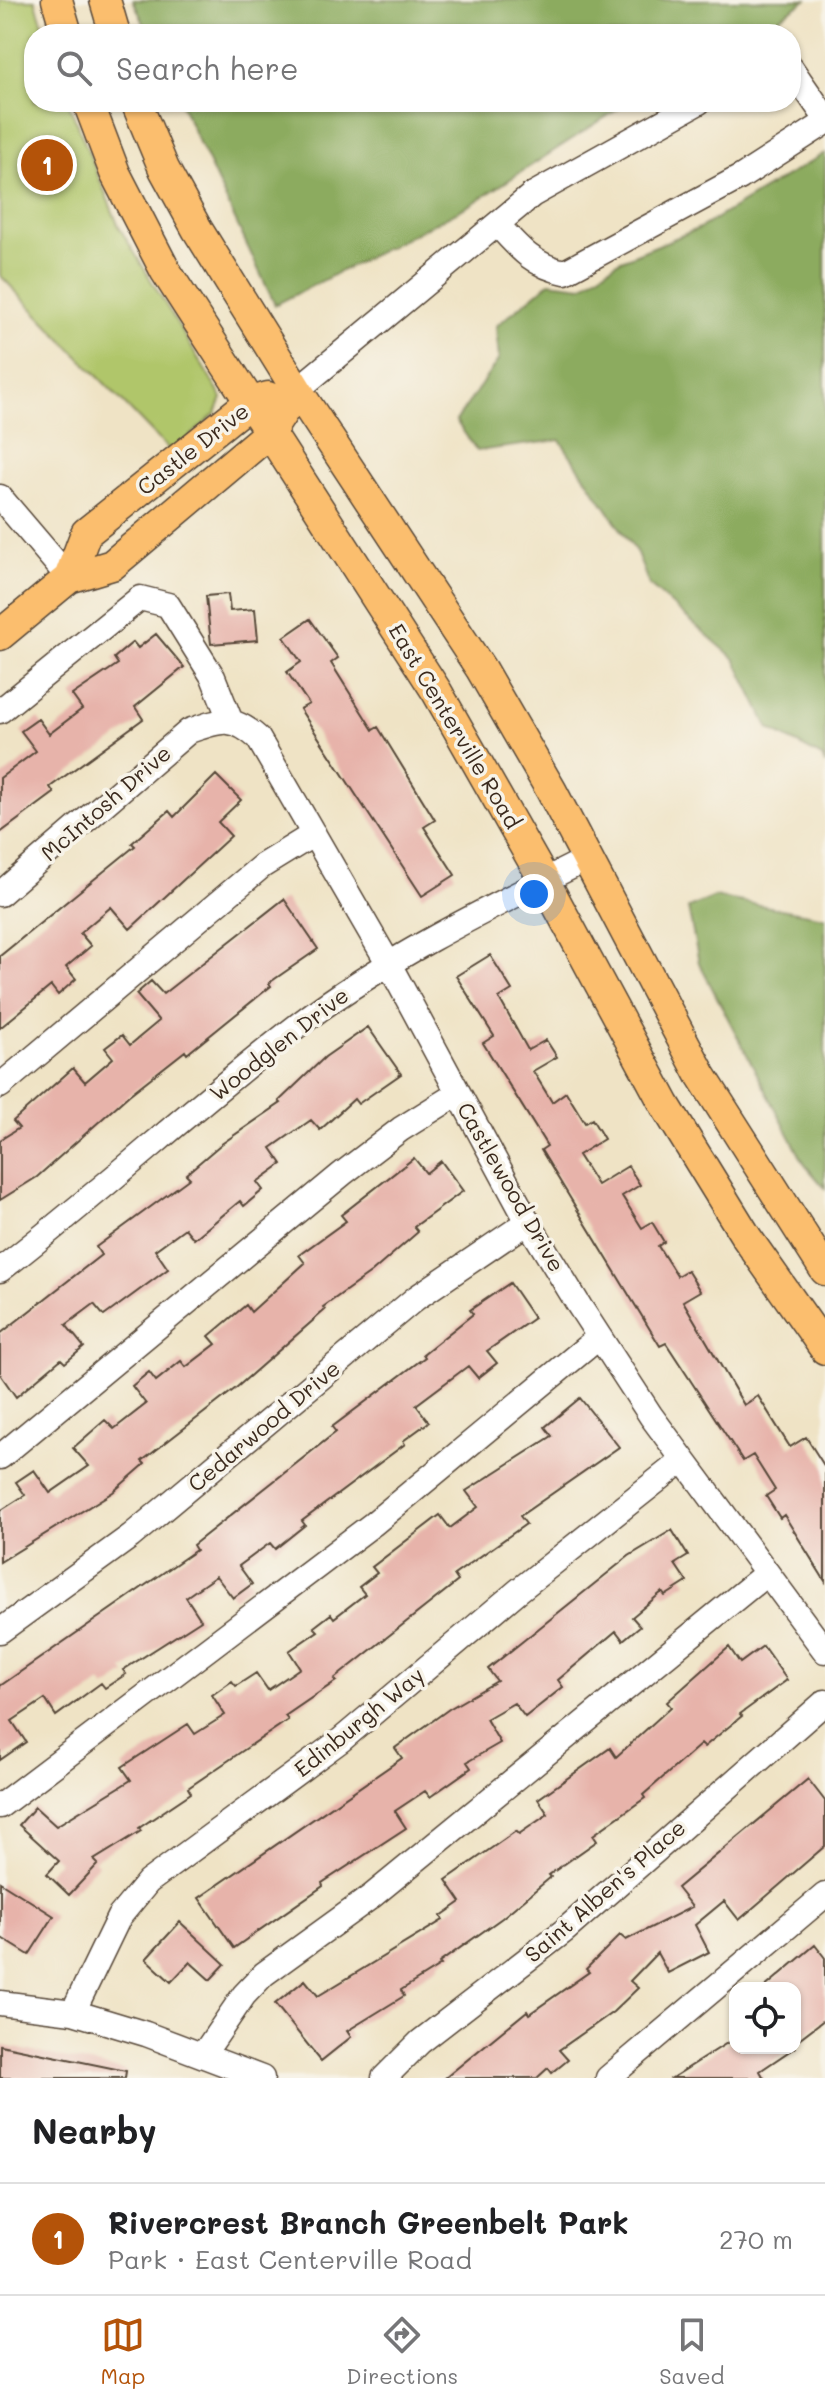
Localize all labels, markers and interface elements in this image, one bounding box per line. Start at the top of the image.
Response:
search box [24,24,801,112]
icon: search [52,46,96,90]
text: Search here [116,48,299,88]
pin: 1 [21,135,73,195]
street label: Castle Drive [131,396,254,501]
street label: East Centerville Road [383,618,528,834]
street label: McIntosh Drive [35,738,177,867]
your location [514,874,554,914]
street label: Woodglen Drive [203,980,354,1107]
street label: Castlewood Drive [451,1097,572,1277]
street label: Cedarwood Drive [181,1353,346,1498]
street label: Edinburgh Way [288,1660,430,1783]
street label: Saint Alben's Place [518,1813,691,1969]
map controls [729,1982,801,2054]
button: locate [729,1982,801,2054]
text: Nearby [32,2108,157,2153]
text: Rivercrest Branch Greenbelt Park [108,2202,629,2242]
text: 1 [52,2222,64,2256]
text: 270 m [719,2222,793,2256]
text: Park · East Centerville Road [108,2242,472,2276]
tab: Map [101,2313,145,2390]
tab: Directions [346,2313,458,2390]
tab: Saved [659,2313,724,2390]

